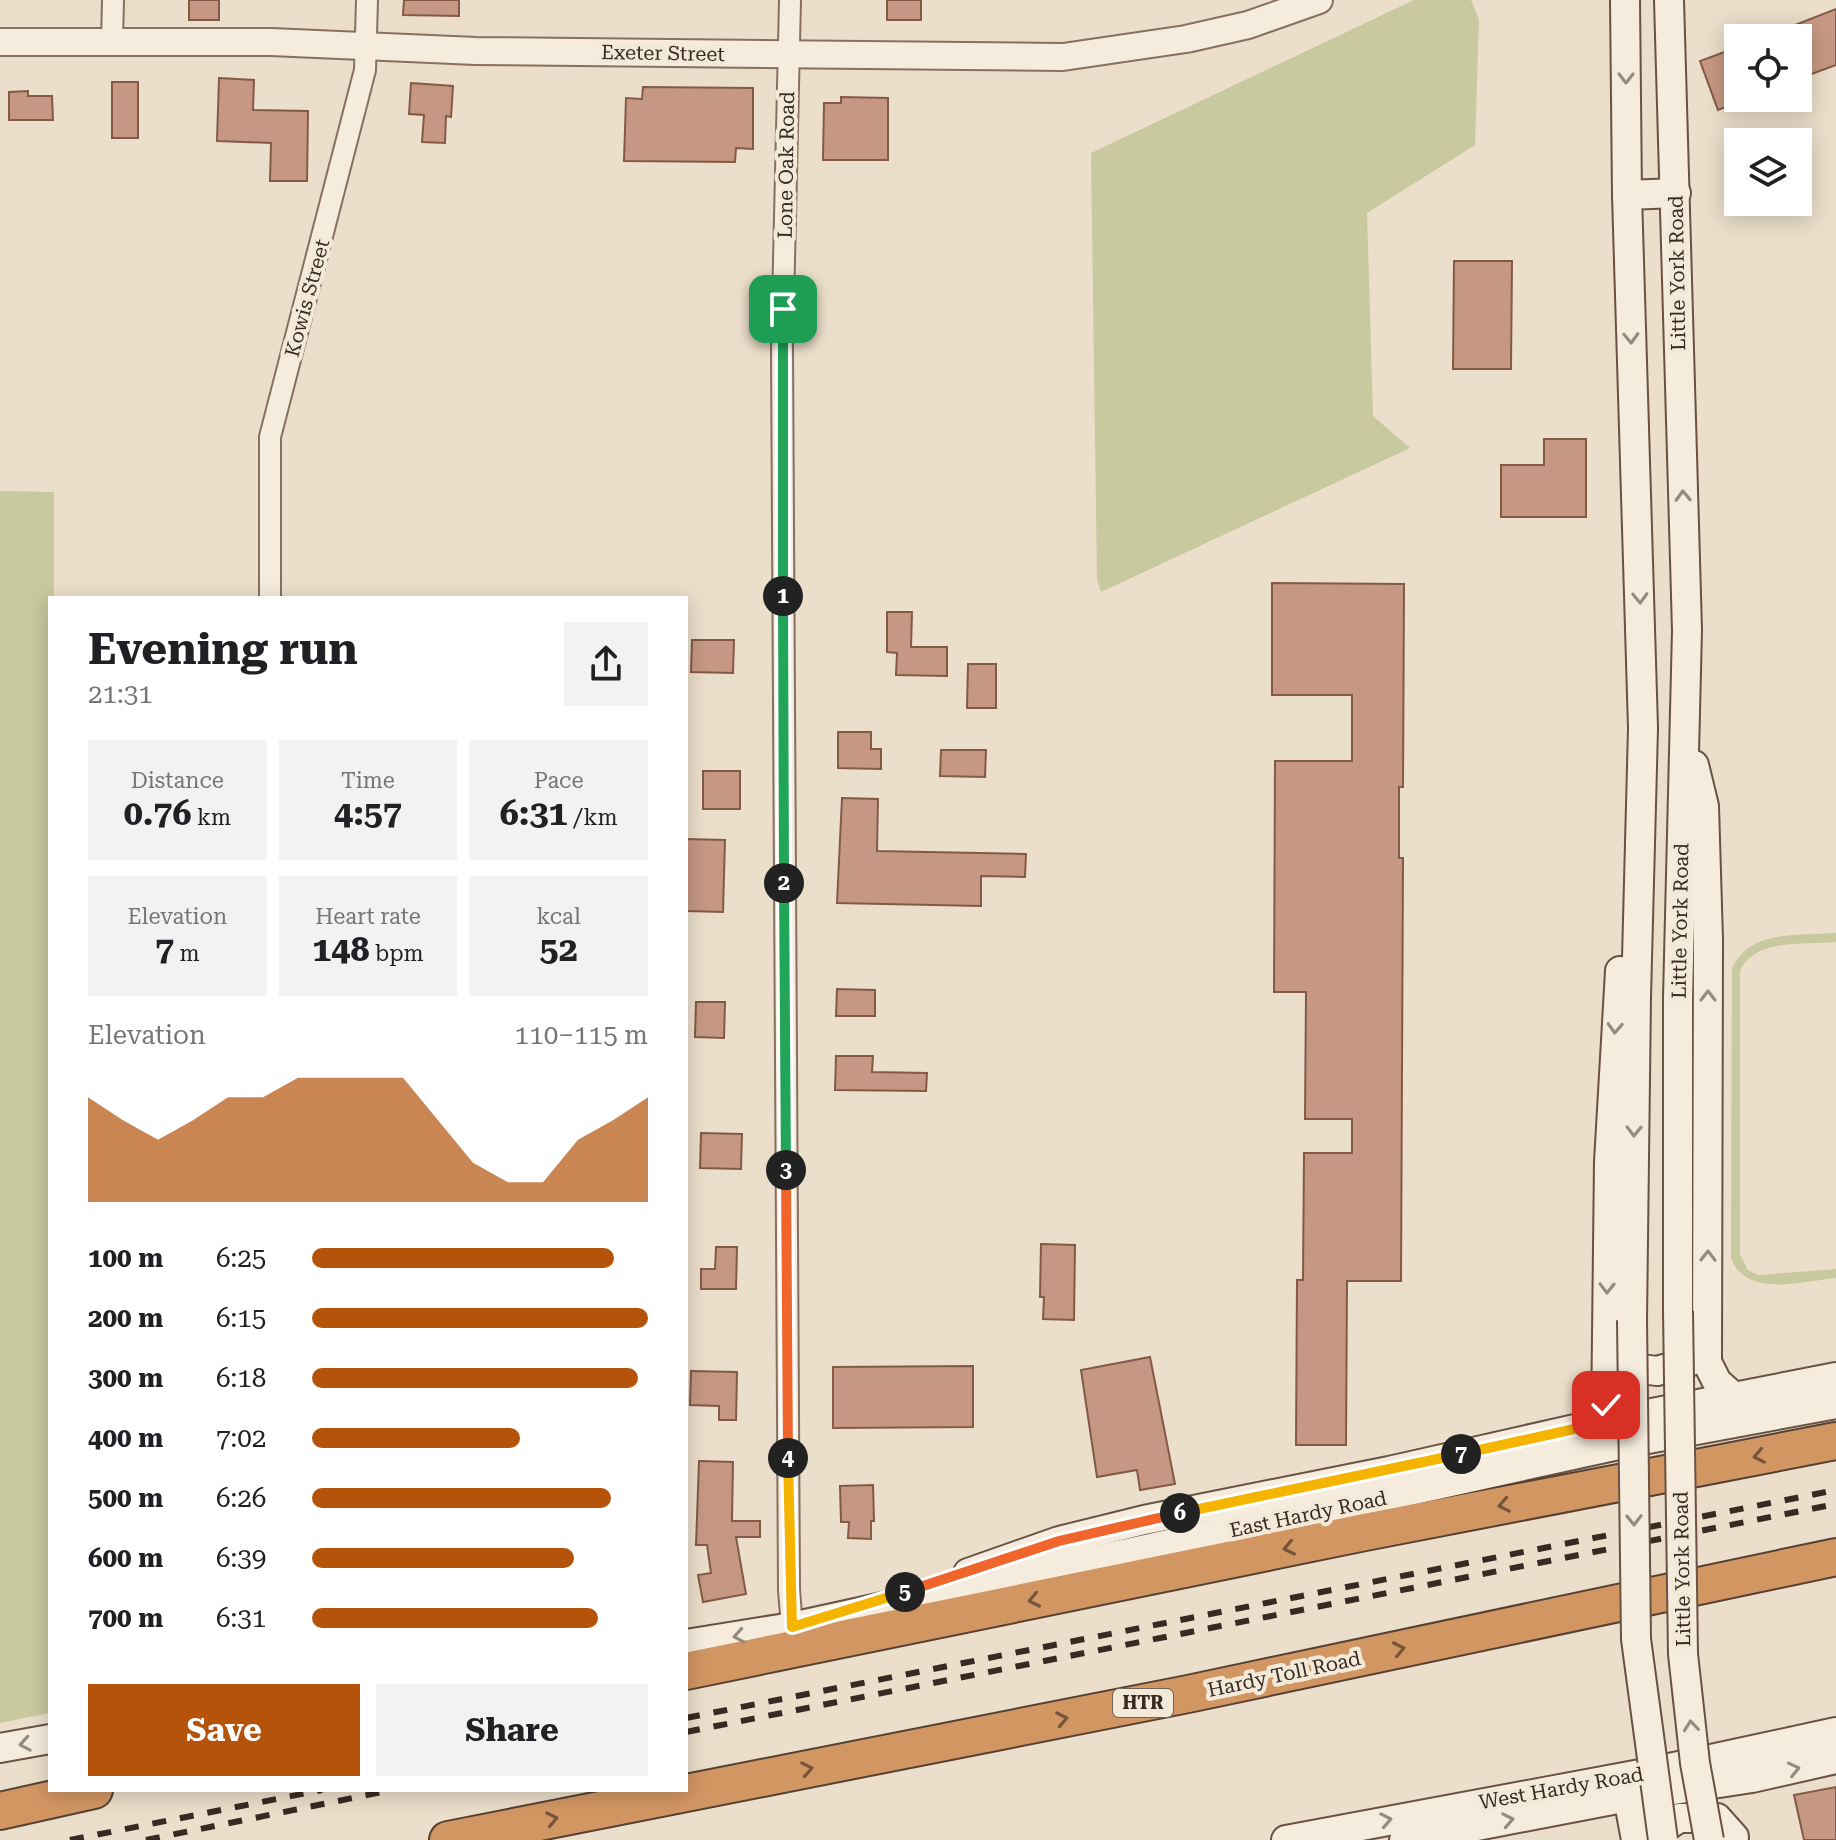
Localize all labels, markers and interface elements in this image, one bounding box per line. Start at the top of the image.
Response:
map controls [1724,24,1812,216]
button: locate [1724,24,1812,112]
street label: Exeter Street [601,40,726,66]
one-way arrow [1617,72,1635,85]
street label: Lone Oak Road [773,91,799,239]
button: layers [1724,128,1812,216]
street label: Little York Road [1664,195,1690,351]
street label: Kowis Street [280,236,334,360]
pin [749,275,817,343]
icon: arrive [761,287,805,331]
one-way arrow [1623,332,1640,345]
one-way arrow [1674,489,1691,502]
pin: 1 [763,576,803,616]
text: 1 [777,583,789,608]
one-way arrow [1631,592,1648,605]
button: share [564,622,648,706]
text: Evening run [88,623,358,675]
text: 21:31 [88,679,153,709]
text: Distance [131,768,224,793]
text: Time [341,768,395,793]
text: Pace [534,768,583,793]
text: 0.76 [124,793,191,833]
text: 4:57 [334,793,402,833]
text: 6:31 [500,793,568,833]
text: km [191,805,231,830]
text: /km [568,805,618,830]
street label: Little York Road [1667,843,1693,999]
pin: 2 [764,863,804,903]
text: 2 [778,870,790,895]
text: Elevation [127,904,227,929]
text: Heart rate [315,904,421,929]
text: kcal [537,904,581,929]
text: 7 [155,929,174,969]
text: 148 [312,929,369,969]
text: 52 [540,929,578,969]
text: m [174,941,200,966]
text: bpm [369,941,424,966]
one-way arrow [1699,989,1717,1002]
text: Elevation [88,1020,206,1050]
text: 110–115 m [515,1020,648,1050]
one-way arrow [1606,1022,1623,1035]
one-way arrow [1625,1125,1643,1138]
pin: 3 [766,1150,806,1190]
text: 3 [780,1157,792,1182]
text: 100 m [88,1243,163,1273]
text: 6:25 [216,1243,266,1273]
one-way arrow [1699,1249,1717,1262]
one-way arrow [1598,1282,1616,1295]
text: 200 m [88,1303,163,1333]
text: 6:15 [216,1303,266,1333]
text: 300 m [88,1363,163,1393]
text: 6:18 [216,1363,266,1393]
pin [1572,1371,1640,1439]
icon: check [1584,1383,1628,1427]
text: 400 m [88,1423,163,1453]
text: 7:02 [216,1423,266,1453]
pin: 7 [1441,1434,1481,1474]
pin: 4 [768,1438,808,1478]
text: 7 [1455,1441,1467,1466]
text: 4 [782,1445,794,1470]
one-way arrow [1753,1447,1767,1464]
text: 500 m [88,1483,163,1513]
text: 6:26 [216,1483,266,1513]
street label: East Hardy Road [1227,1486,1389,1542]
street label: Little York Road [1669,1491,1695,1647]
pin: 6 [1160,1493,1200,1533]
one-way arrow [1497,1496,1511,1513]
text: 6 [1174,1500,1186,1525]
one-way arrow [1625,1514,1642,1527]
one-way arrow [1282,1539,1296,1556]
text: 600 m [88,1543,163,1573]
text: 6:39 [216,1543,266,1573]
pin: 5 [885,1572,925,1612]
text: 5 [899,1579,911,1604]
one-way arrow [1028,1591,1041,1608]
text: 700 m [88,1603,163,1633]
text: 6:31 [216,1603,266,1633]
one-way arrow [732,1626,746,1643]
one-way arrow [1392,1641,1406,1658]
street label: Hardy Toll Road [1205,1646,1363,1702]
button: Save [88,1684,360,1776]
button: Share [376,1684,648,1776]
road number: HTR [1113,1689,1173,1717]
one-way arrow [1056,1711,1069,1728]
one-way arrow [1683,1719,1700,1732]
one-way arrow [18,1734,32,1751]
one-way arrow [800,1761,813,1778]
one-way arrow [1787,1761,1801,1778]
street label: West Hardy Road [1477,1762,1645,1814]
one-way arrow [545,1812,559,1829]
one-way arrow [1500,1812,1514,1829]
one-way arrow [1379,1813,1393,1830]

